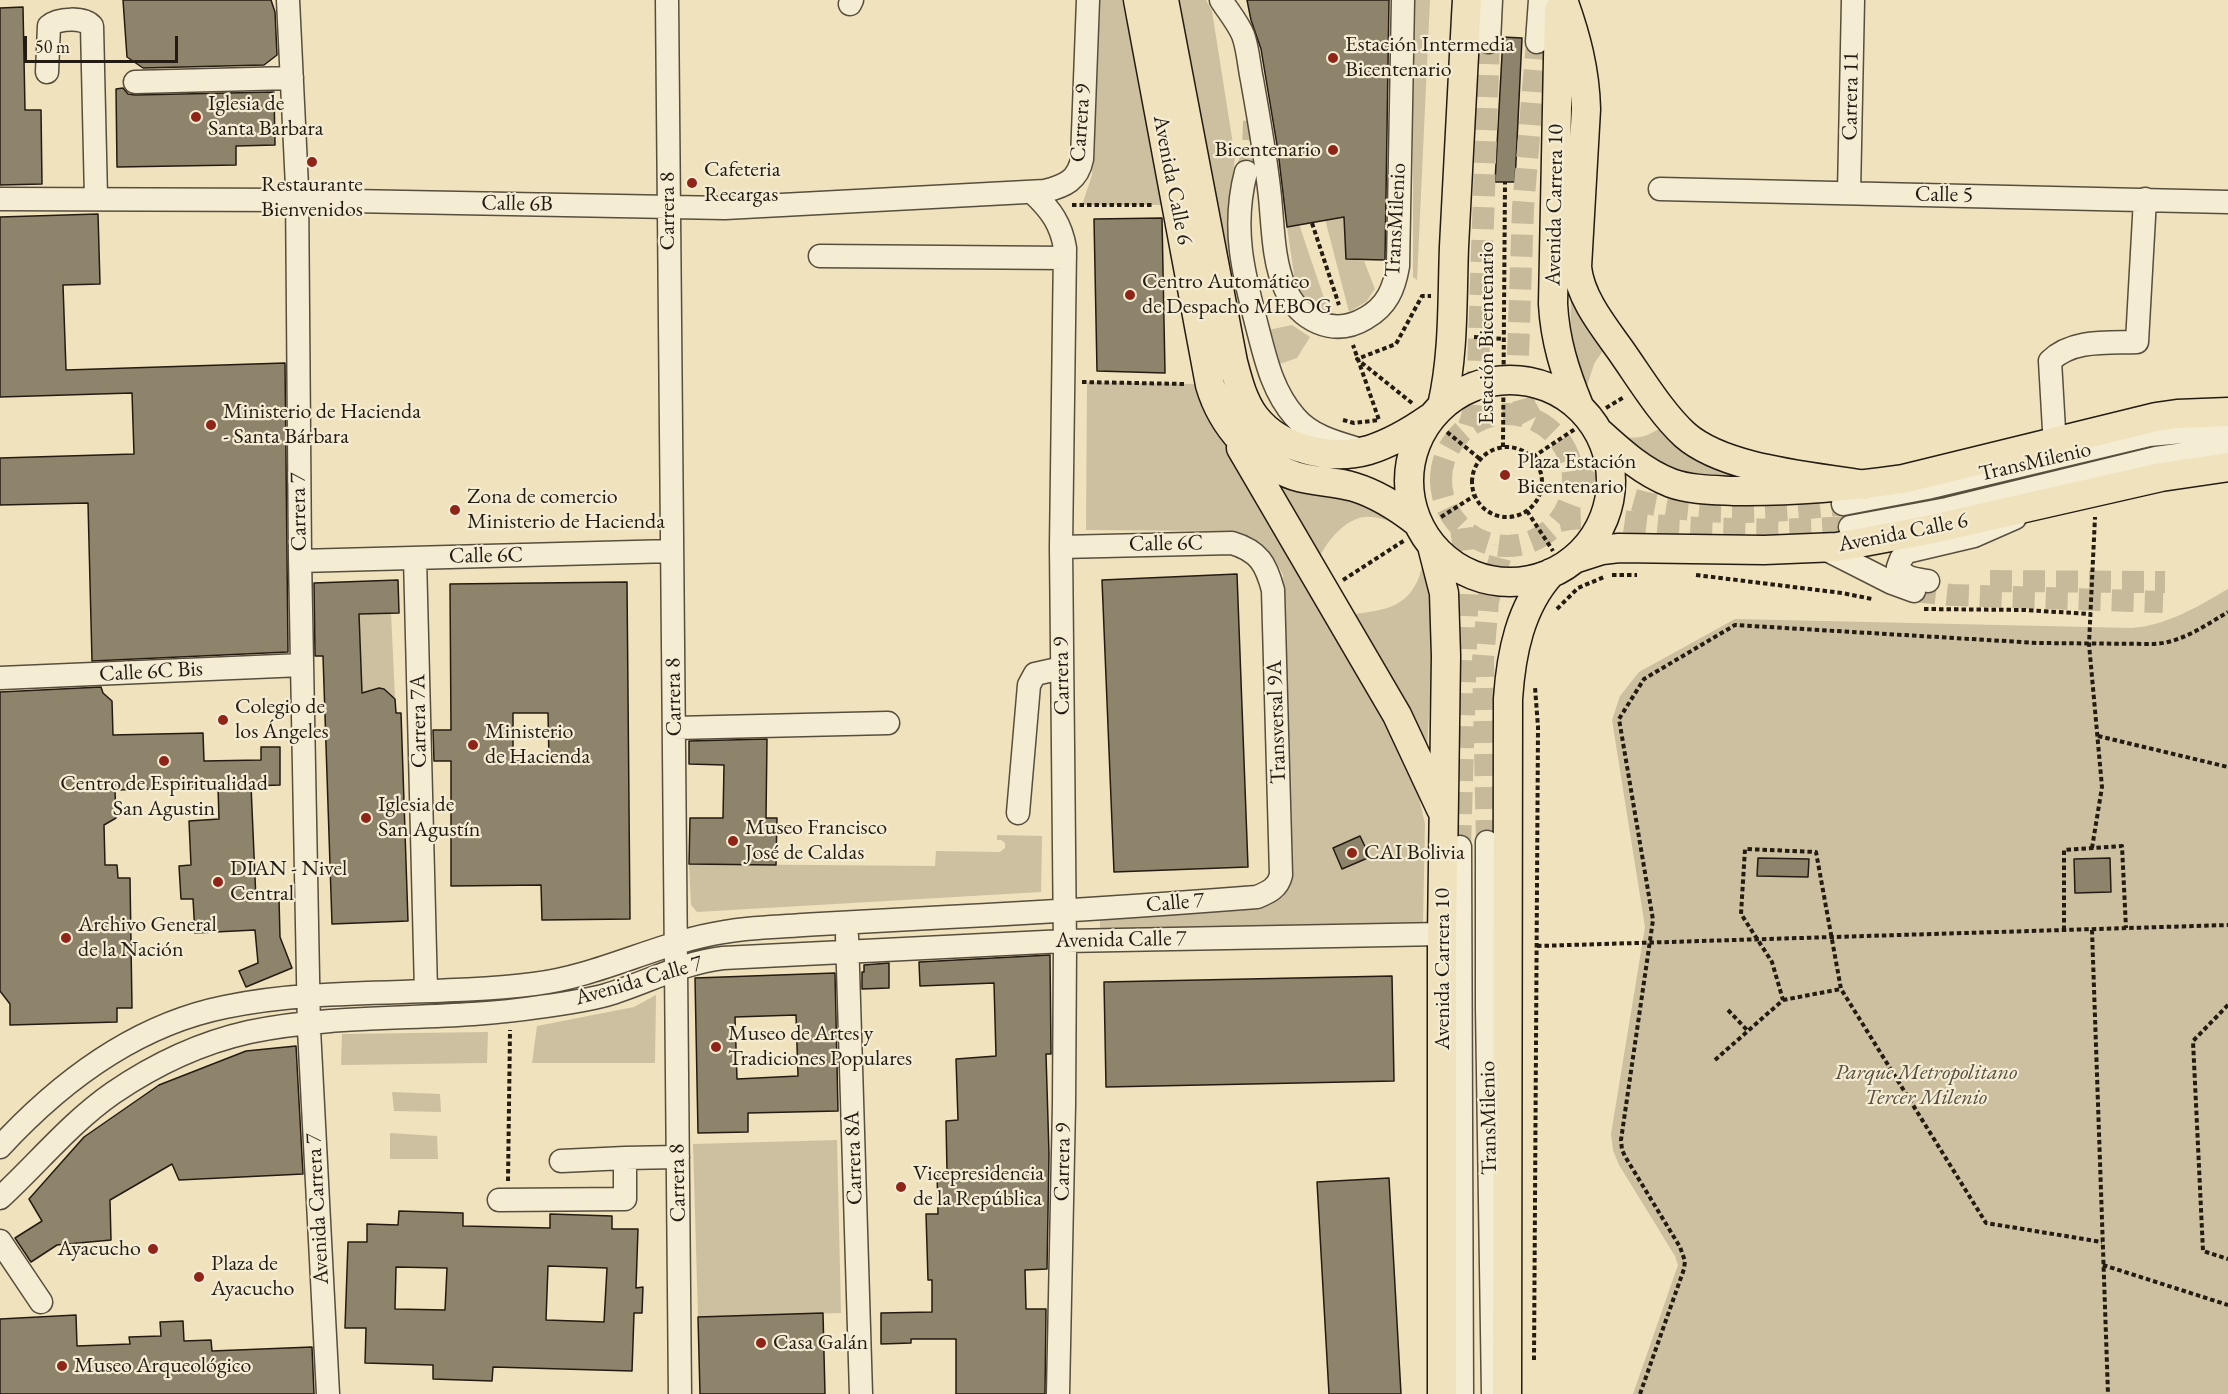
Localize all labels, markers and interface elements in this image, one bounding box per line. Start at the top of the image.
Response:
scale bar [27,24,182,62]
place label: Estación Intermedia Bicentenario [1345,32,1514,84]
text: 50 m [35,35,70,58]
marker: Estación Intermedia Bicentenario [1326,51,1340,65]
street label: Carrera 11 [1837,51,1865,141]
street label: Carrera 9 [1065,83,1097,163]
place label: Iglesia de Santa Barbara [208,91,324,142]
marker: Iglesia de Santa Barbara [189,110,203,124]
street label: Avenida Calle 6 [1147,113,1197,247]
street label: Avenida Carrera 10 [1540,124,1570,286]
place label: Bicentenario [1214,137,1321,163]
marker: Bicentenario [1326,143,1340,157]
marker: Restaurante Bienvenidos [305,155,319,169]
place label: Cafeteria Recargas [704,157,780,208]
street label: TransMilenio [1380,162,1412,278]
place label: Restaurante Bienvenidos [261,172,363,224]
street label: Carrera 8 [655,172,681,250]
marker: Cafeteria Recargas [685,176,699,190]
street label: Calle 5 [1915,181,1973,209]
street label: Calle 6B [481,190,553,218]
street label: Estación Bicentenario [1474,242,1500,424]
place label: Centro Automático de Despacho MEBOG [1142,269,1332,320]
marker: Centro Automático de Despacho MEBOG [1123,288,1137,302]
place label: Ministerio de Hacienda - Santa Bárbara [223,399,421,451]
marker: Ministerio de Hacienda - Santa Bárbara [204,418,218,432]
street label: TransMilenio [1976,436,2094,488]
place label: Plaza Estación Bicentenario [1517,449,1636,500]
marker: Plaza Estación Bicentenario [1498,468,1512,482]
street label: Carrera 7 [285,472,313,552]
place label: Zona de comercio Ministerio de Hacienda [467,484,665,536]
marker: Zona de comercio Ministerio de Hacienda [448,503,462,517]
street label: Avenida Calle 6 [1836,508,1970,558]
street label: Calle 6C [1129,530,1203,558]
street label: Calle 6C [449,542,523,570]
street label: Carrera 9 [1048,636,1076,716]
street label: Calle 6C Bis [98,656,204,688]
street label: Carrera 8 [660,657,688,737]
street label: Transversal 9A [1262,660,1292,784]
street label: Carrera 7A [405,674,433,768]
place label: Colegio de los Ángeles [235,694,329,746]
marker: Colegio de los Ángeles [216,713,230,727]
place label: Ministerio de Hacienda [485,719,590,770]
marker: Ministerio de Hacienda [466,738,480,752]
marker: Centro de Espiritualidad San Agustin [157,754,171,768]
place label: Centro de Espiritualidad San Agustin [60,771,268,822]
place label: Iglesia de San Agustín [378,792,480,843]
marker: Iglesia de San Agustín [359,811,373,825]
place label: Museo Francisco José de Caldas [745,815,887,866]
marker: Museo Francisco José de Caldas [726,834,740,848]
place label: CAI Bolivia [1364,840,1465,866]
marker: CAI Bolivia [1345,846,1359,860]
place label: DIAN - Nivel Central [230,856,347,908]
marker: DIAN - Nivel Central [211,875,225,889]
street label: Calle 7 [1145,887,1205,919]
street label: Avenida Carrera 10 [1430,888,1456,1050]
place label: Archivo General de la Nación [78,912,217,963]
street label: Avenida Calle 7 [1055,926,1187,954]
marker: Archivo General de la Nación [59,931,73,945]
street label: Avenida Calle 7 [572,950,706,1012]
place label: Museo de Artes y Tradiciones Populares [728,1021,912,1072]
marker: Museo de Artes y Tradiciones Populares [709,1040,723,1054]
park label: Parque Metropolitano Tercer Milenio [1835,1060,2017,1112]
street label: TransMilenio [1475,1061,1503,1175]
street label: Carrera 8A [839,1111,869,1205]
street label: Carrera 9 [1049,1122,1077,1202]
street label: Avenida Carrera 7 [301,1133,335,1285]
street label: Carrera 8 [664,1143,692,1223]
place label: Vicepresidencia de la República [913,1161,1044,1212]
marker: Vicepresidencia de la República [894,1180,908,1194]
place label: Ayacucho [58,1236,141,1262]
marker: Ayacucho [146,1242,160,1256]
place label: Plaza de Ayacucho [211,1251,294,1302]
marker: Plaza de Ayacucho [192,1270,206,1284]
place label: Casa Galán [773,1330,868,1356]
marker: Casa Galán [754,1336,768,1350]
place label: Museo Arqueológico [74,1353,251,1379]
marker: Museo Arqueológico [55,1359,69,1373]

